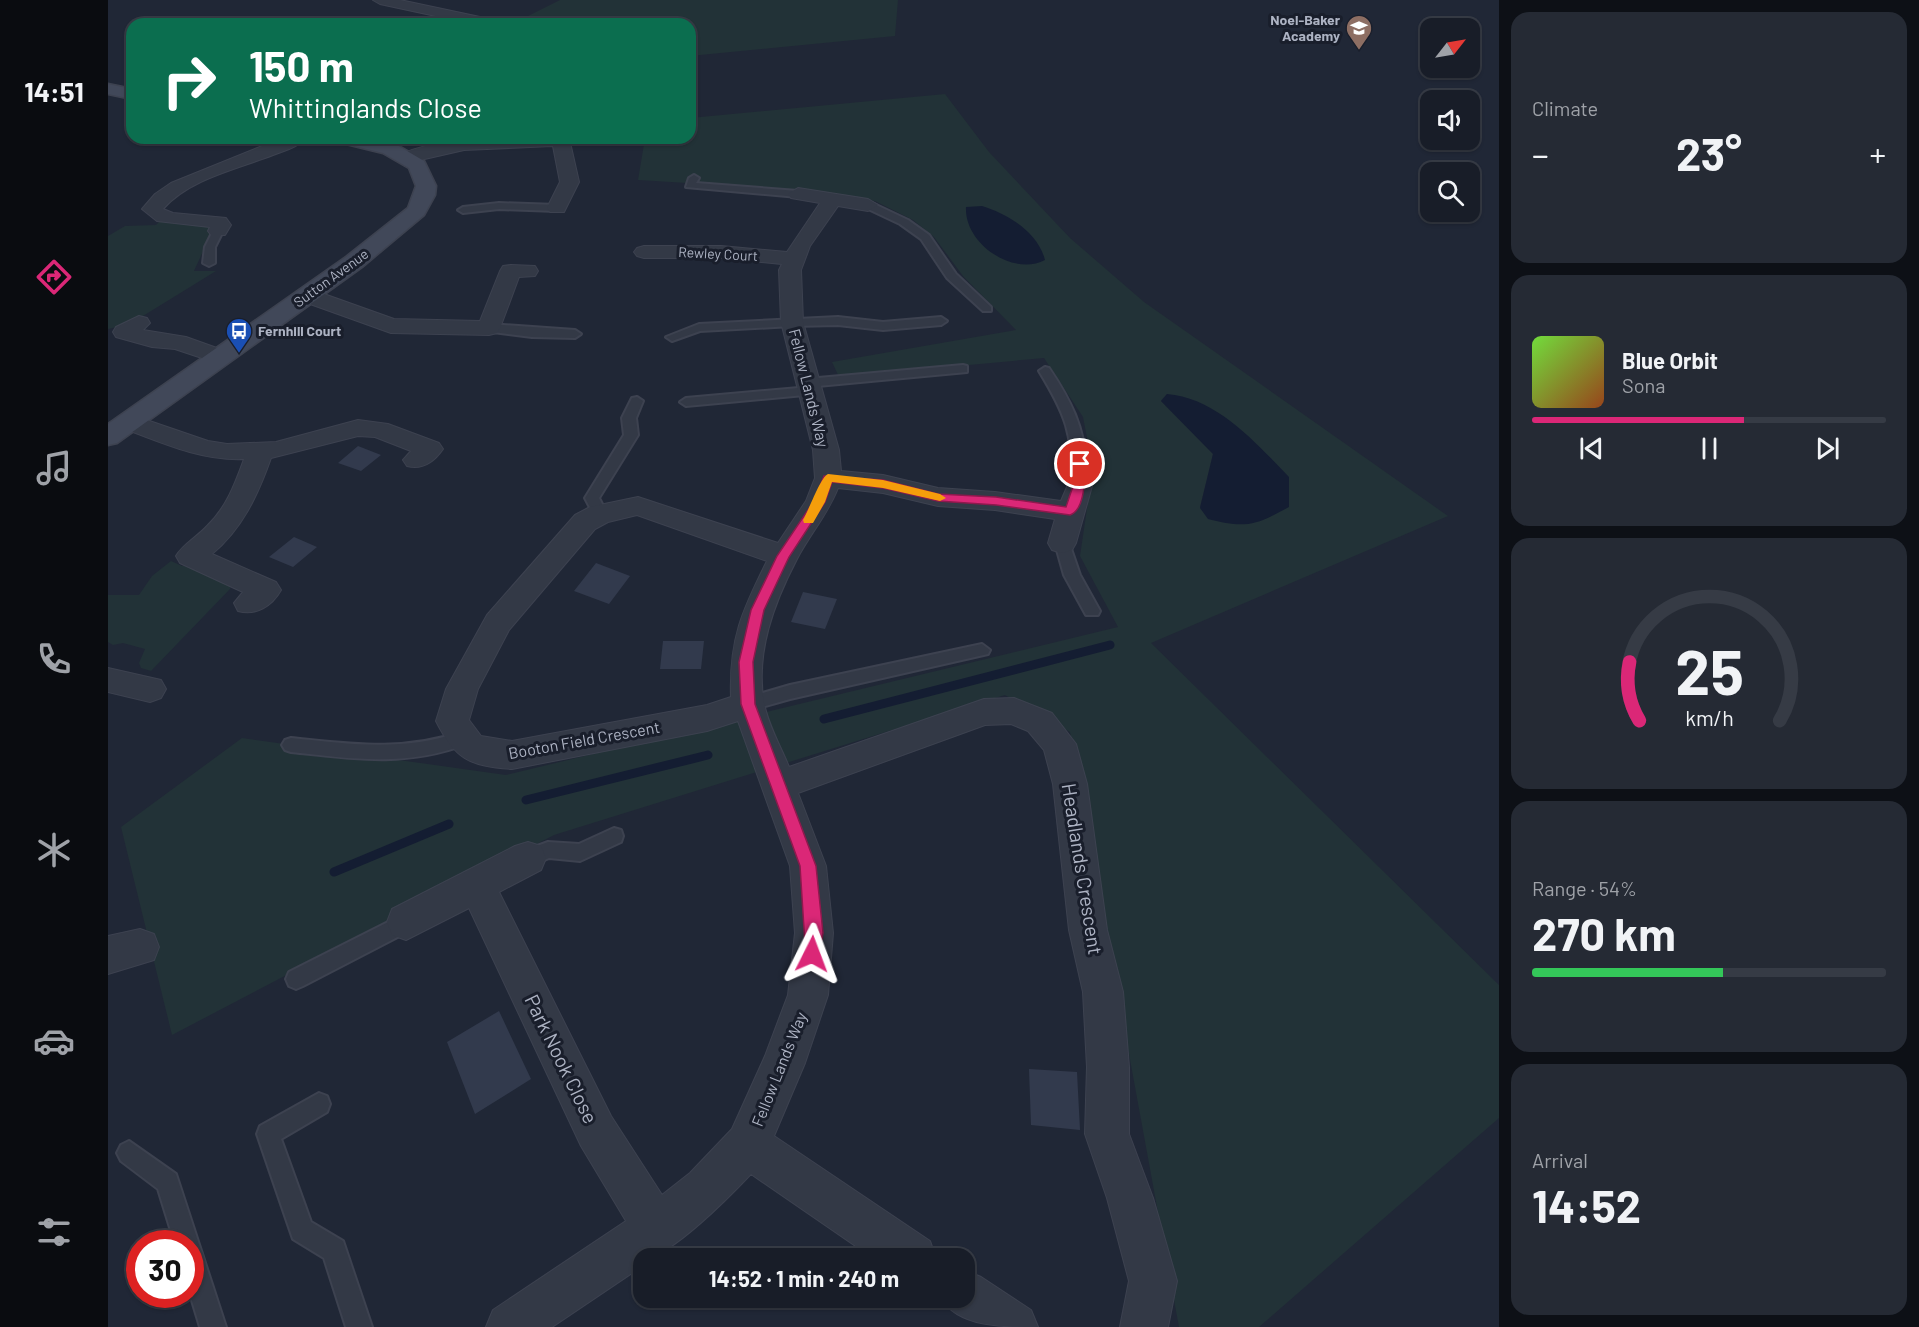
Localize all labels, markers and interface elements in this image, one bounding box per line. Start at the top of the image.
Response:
place label: Noel-Baker Academy [1270,11,1341,44]
school or university icon: Noel-Baker Academy [1344,13,1374,51]
north arrow [1420,18,1480,78]
map controls [1420,18,1480,222]
text: 150 m [249,40,354,90]
icon: right [150,42,228,120]
text: 14:51 [24,75,84,107]
button: sound [1420,90,1480,150]
text: Whittinglands Close [249,91,482,123]
text: Climate [1532,96,1598,120]
text: 23° [1676,126,1742,180]
text: − [1532,134,1549,174]
text: + [1869,134,1886,174]
button: search [1420,162,1480,222]
street label: Rewley Court [678,243,758,264]
street label: Sutton Avenue [290,245,371,310]
icon: directions [33,256,75,298]
bus stop icon: Fernhill Court [224,316,254,354]
place label: Fernhill Court [258,322,341,339]
street label: Fellow Lands Way [786,327,834,450]
text: Blue Orbit [1622,347,1718,373]
text: Sona [1622,373,1666,397]
icon: previous [1575,432,1608,465]
icon: pause [1693,432,1726,465]
icon: next [1811,432,1844,465]
pin [1054,438,1105,489]
icon: music [33,447,75,489]
icon: arrive [1063,447,1096,480]
text: 25 [1675,633,1743,707]
icon: phone [33,638,75,680]
text: km/h [1685,705,1733,730]
street label: Booton Field Crescent [507,717,661,762]
street label: Headlands Crescent [1058,781,1108,956]
icon: climate [33,829,75,871]
text: Range · 54% [1532,876,1637,900]
text: 270 km [1532,906,1676,960]
position arrow [780,922,844,986]
street label: Park Nook Close [520,990,603,1127]
street label: Fellow Lands Way [747,1008,810,1129]
icon: car [33,1020,75,1062]
text: Arrival [1532,1148,1588,1172]
text: 14:52 [1532,1178,1641,1232]
icon: filters [33,1211,75,1253]
speed limit sign: 30 [126,1230,204,1308]
text: 14:52 · 1 min · 240 m [709,1265,899,1291]

